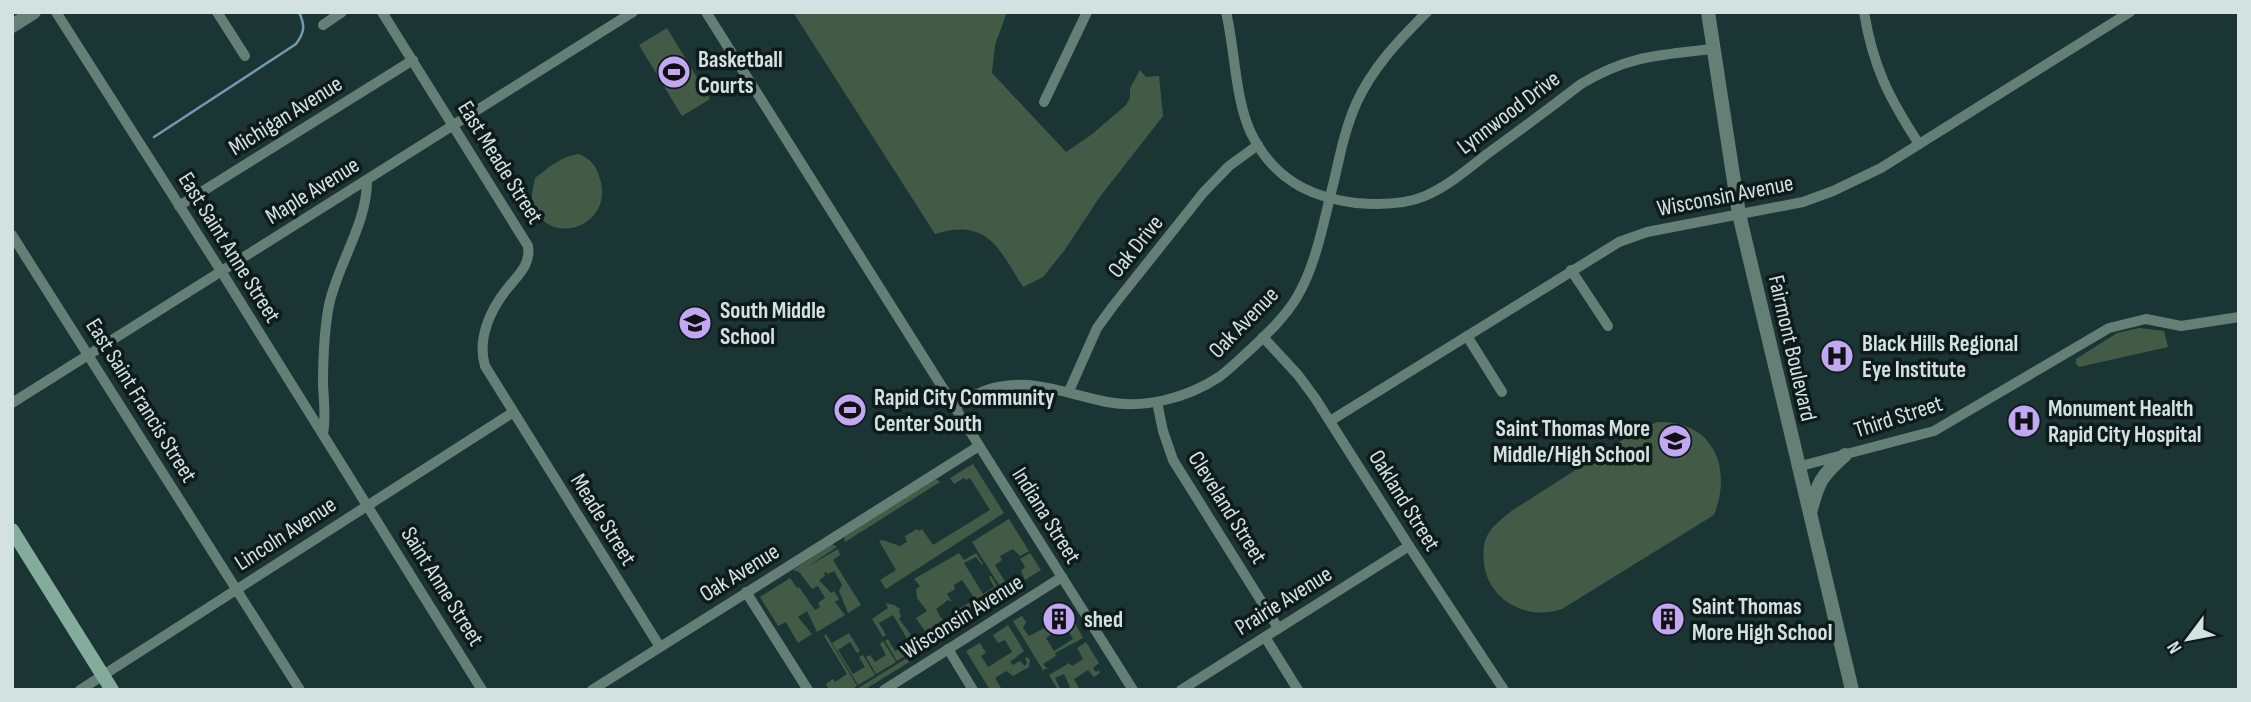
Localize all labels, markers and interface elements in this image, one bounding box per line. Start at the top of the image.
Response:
place label: Basketball Courts [698,46,783,100]
sports icon: Basketball Courts [655,53,693,91]
street label: Lynnwood Drive [1452,65,1566,161]
street label: Michigan Avenue [224,70,348,162]
street label: East Meade Street [451,96,549,229]
street label: Maple Avenue [260,151,365,231]
street label: East Saint Anne Street [172,167,287,328]
street label: Wisconsin Avenue [1655,169,1796,223]
street label: Oak Drive [1102,210,1169,284]
street label: Fairmont Boulevard [1762,272,1822,424]
street label: Oak Avenue [1203,281,1285,364]
place label: South Middle School [720,297,826,351]
school or university icon: South Middle School [676,304,714,342]
street label: East Saint Francis Street [79,313,203,488]
place label: Black Hills Regional Eye Institute [1862,330,2018,384]
hospital icon: Black Hills Regional Eye Institute [1818,337,1856,375]
place label: Rapid City Community Center South [874,384,1055,438]
street label: Third Street [1851,390,1946,444]
sports icon: Rapid City Community Center South [831,391,869,429]
place label: Monument Health Rapid City Hospital [2048,395,2202,449]
hospital icon: Monument Health Rapid City Hospital [2005,402,2043,440]
place label: Saint Thomas More Middle/High School [1493,415,1650,469]
school or university icon: Saint Thomas More Middle/High School [1656,422,1694,460]
street label: Oakland Street [1362,445,1446,556]
street label: Cleveland Street [1182,446,1273,569]
street label: Indiana Street [1006,462,1087,569]
street label: Meade Street [564,469,642,571]
street label: Lincoln Avenue [230,491,342,577]
street label: Saint Anne Street [394,522,490,651]
street label: Oak Avenue [695,537,785,608]
street label: Prairie Avenue [1230,560,1337,642]
street label: Wisconsin Avenue [896,568,1029,665]
place label: Saint Thomas More High School [1692,593,1832,647]
building icon: shed [1040,600,1078,638]
building icon: Saint Thomas More High School [1649,600,1687,638]
north arrow [2153,604,2223,674]
place label: shed [1084,606,1123,634]
text: N [2162,637,2187,658]

